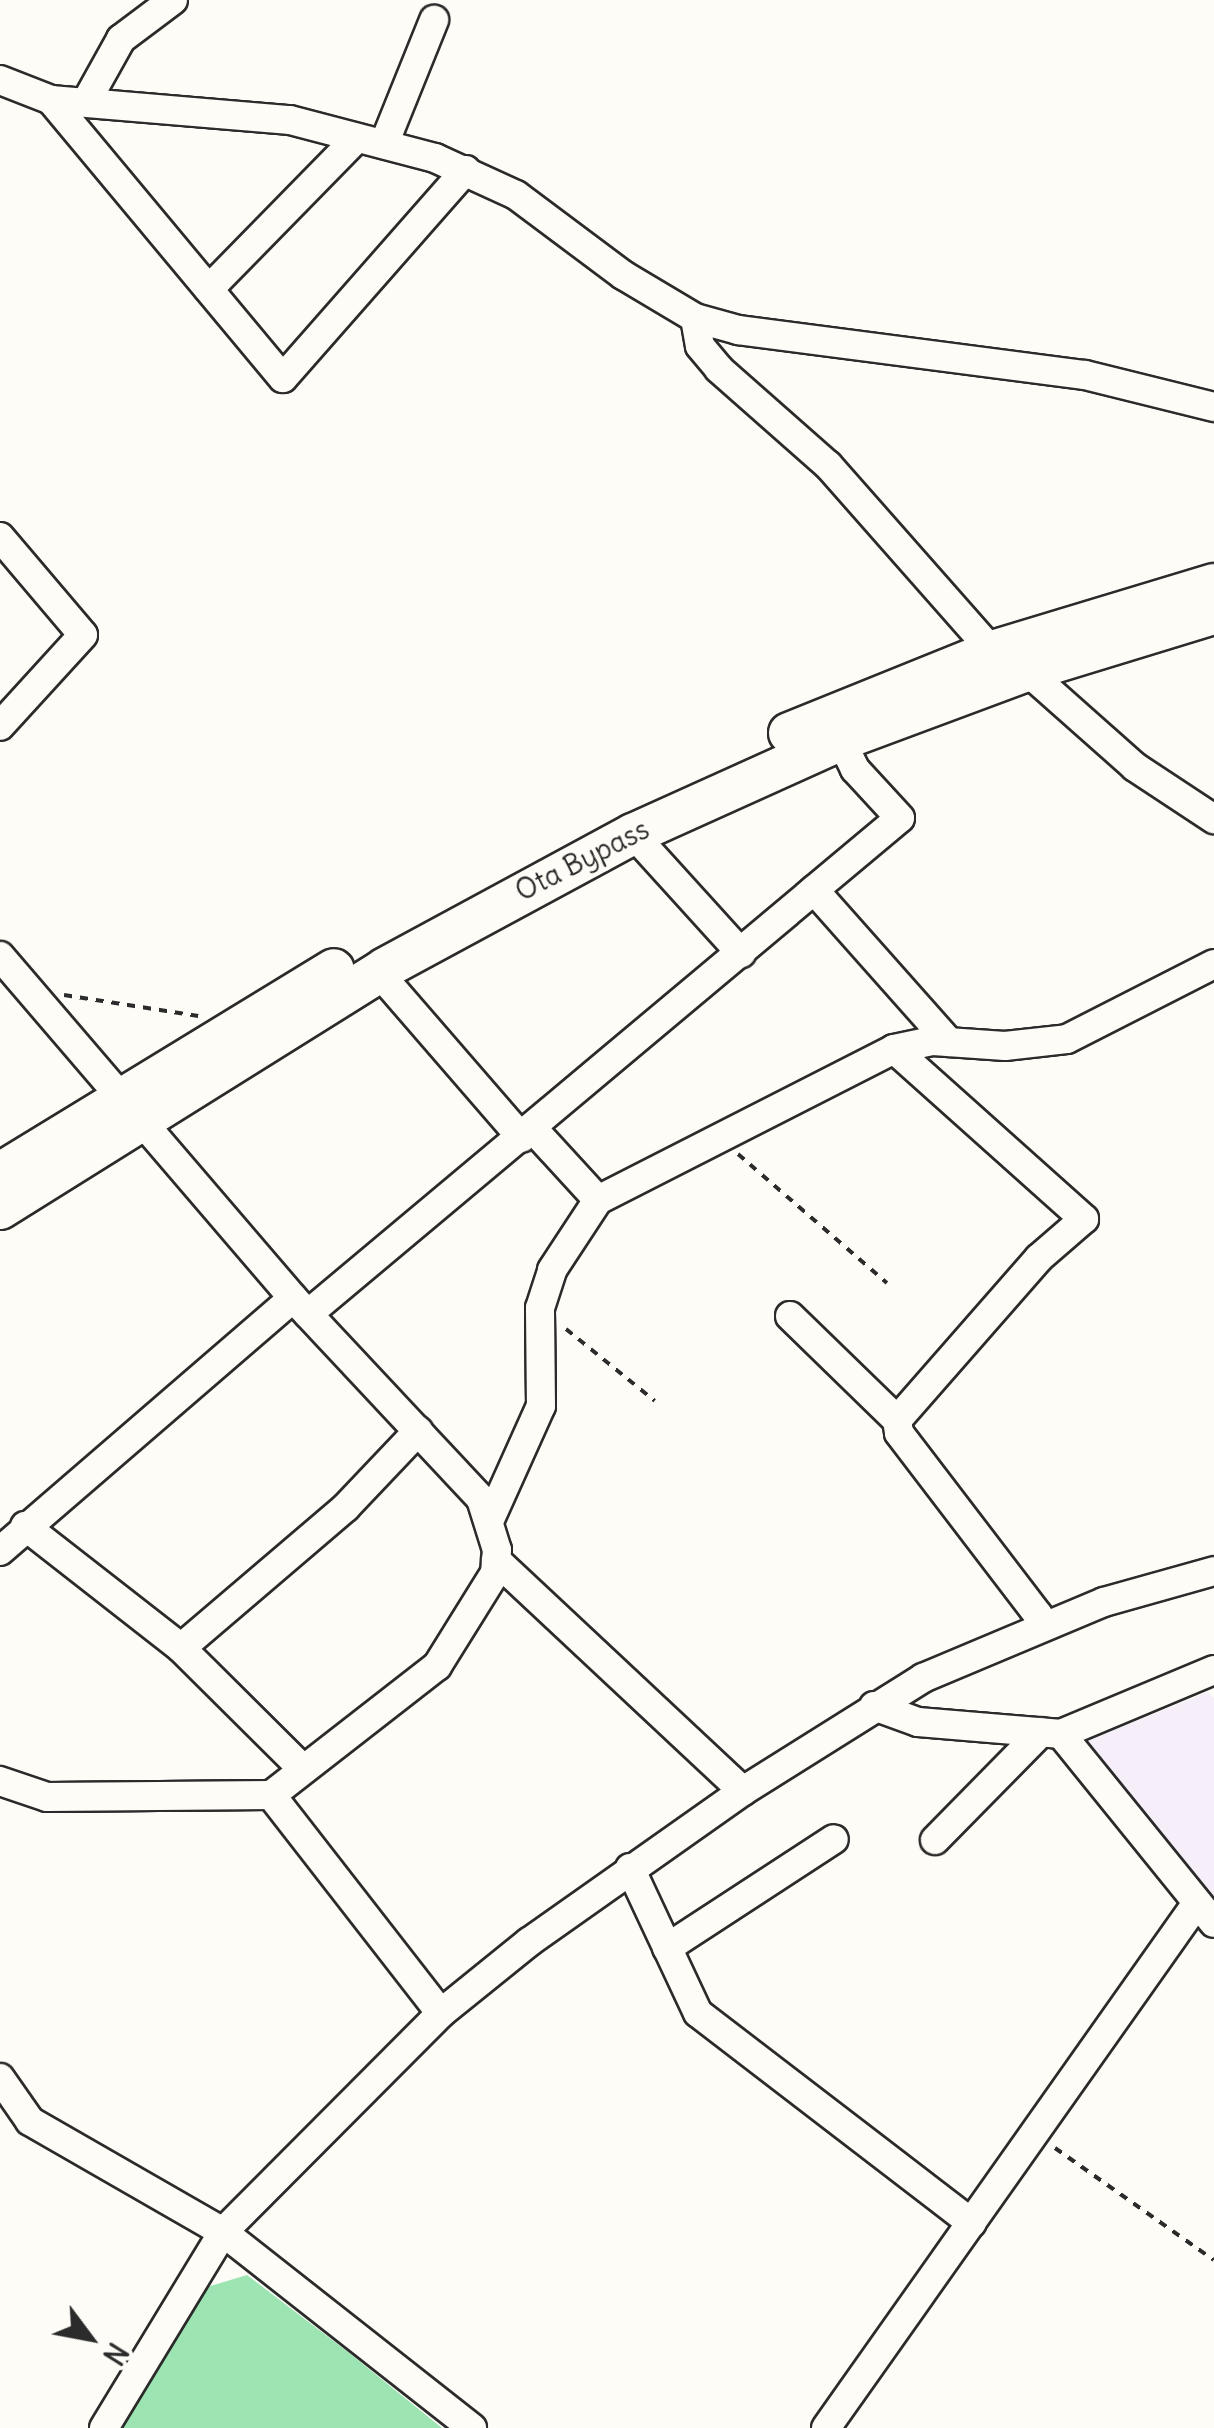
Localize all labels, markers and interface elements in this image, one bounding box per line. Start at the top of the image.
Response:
street label: Ota Bypass [510,812,654,908]
north arrow [40,2288,140,2388]
text: N [95,2336,136,2372]

